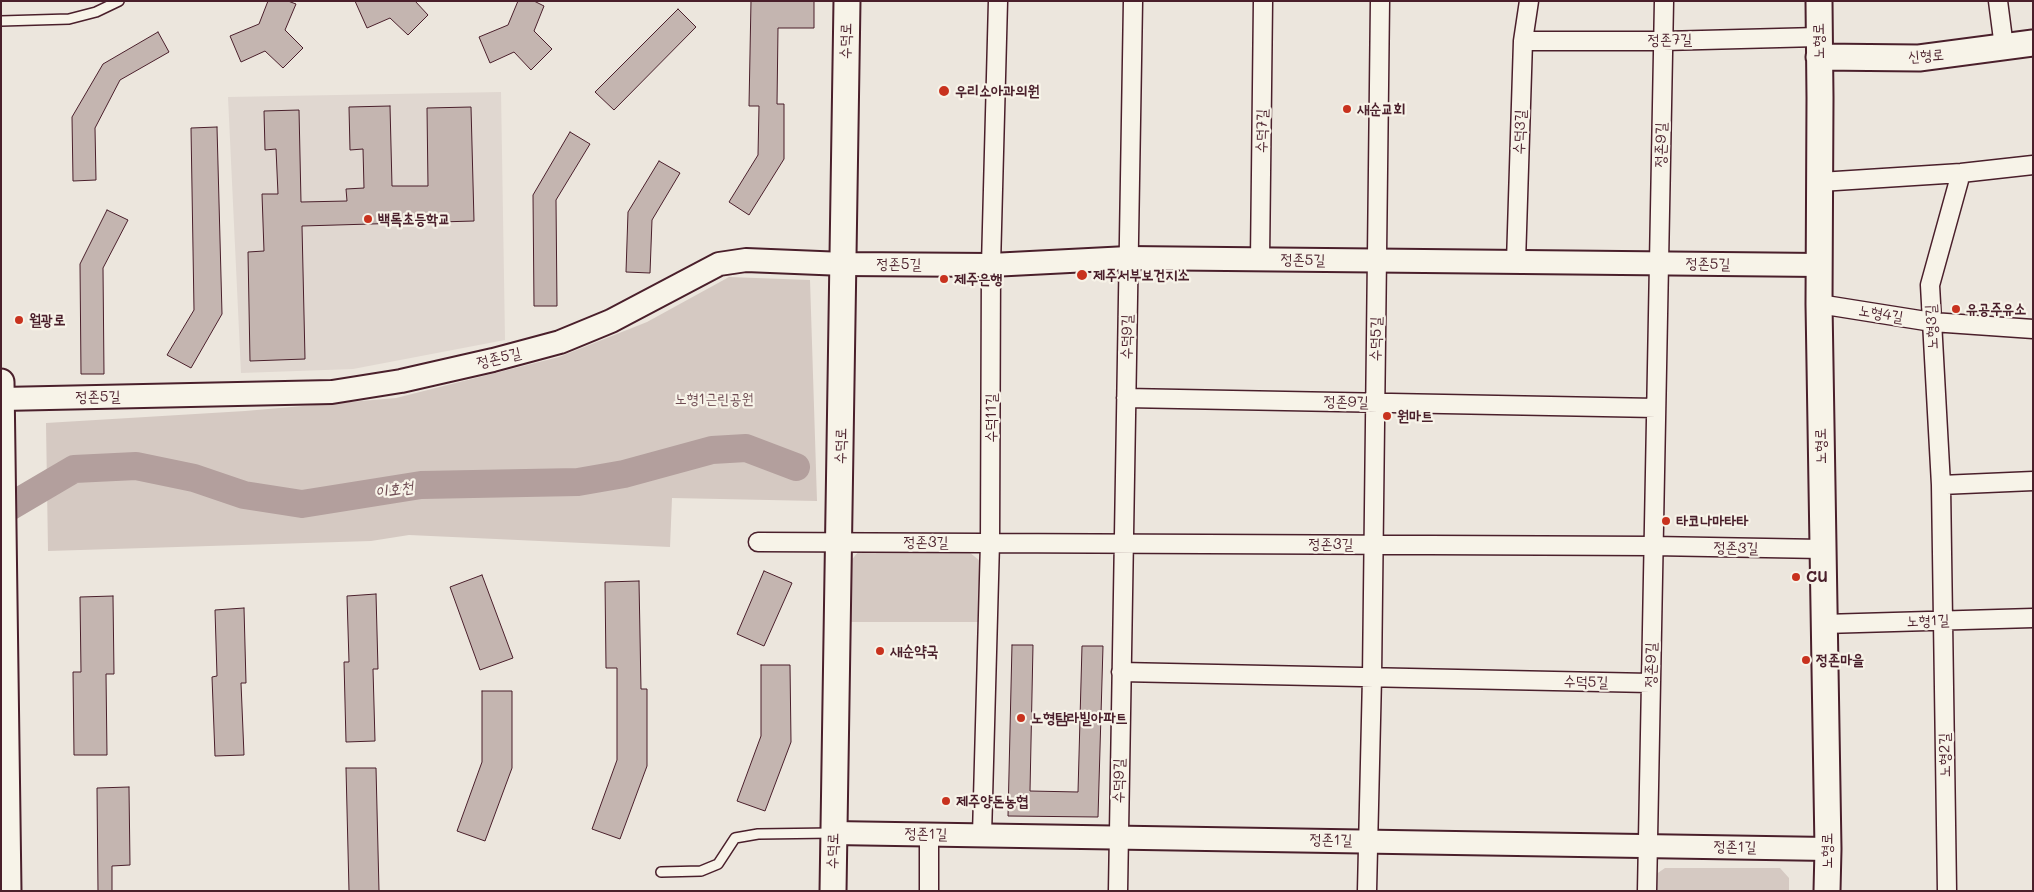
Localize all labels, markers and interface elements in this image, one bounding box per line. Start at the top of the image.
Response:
street label: 수덕로 [837,23,855,59]
street label: 노형로 [1810,23,1828,59]
street label: 정존7길 [1648,31,1692,49]
street label: 신형로 [1907,46,1945,66]
place label: 우리소아과의원 [955,82,1039,100]
marker: 우리소아과의원 [937,84,951,98]
place label: 새순교회 [1357,100,1405,118]
marker: 새순교회 [1341,103,1353,115]
street label: 수덕7길 [1253,109,1271,153]
street label: 수덕3길 [1510,109,1530,155]
street label: 정존9길 [1652,122,1670,168]
place label: 백록초등학교 [378,210,450,228]
marker: 백록초등학교 [362,213,374,225]
street label: 정존5길 [1280,251,1326,269]
street label: 정존5길 [877,255,921,273]
street label: 정존5길 [1685,255,1731,273]
place label: 제주서부보건지소 [1093,266,1190,284]
marker: 제주서부보건지소 [1075,268,1089,282]
place label: 제주은행 [954,270,1002,288]
marker: 제주은행 [938,273,950,285]
place label: 유공주유소 [1966,300,2026,318]
street label: 노형4길 [1857,302,1905,326]
marker: 유공주유소 [1950,303,1962,315]
street label: 노형3길 [1922,304,1942,350]
place label: 월광로 [29,311,65,329]
marker: 월광로 [13,314,25,326]
street label: 수덕9길 [1118,314,1136,360]
street label: 수덕5길 [1367,316,1385,362]
street label: 정존5길 [475,344,523,372]
street label: 정존5길 [75,388,121,406]
park label: 노형1근린공원 [674,390,754,408]
street label: 수덕11길 [982,393,1000,443]
street label: 정존9길 [1323,393,1369,411]
place label: 원마트 [1397,407,1433,425]
marker: 원마트 [1381,410,1393,422]
street label: 수덕로 [832,428,850,464]
street label: 노형로 [1812,428,1830,464]
water label: 이호천 [373,477,415,503]
place label: 타코나마타타 [1676,512,1748,530]
marker: 타코나마타타 [1660,515,1672,527]
street label: 정존3길 [903,533,949,551]
street label: 정존3길 [1308,535,1354,553]
street label: 정존3길 [1713,539,1759,557]
place label: CU [1806,568,1828,586]
marker: CU [1790,571,1802,583]
street label: 노형1길 [1906,611,1950,631]
place label: 새순약국 [890,642,938,660]
street label: 정존9길 [1642,642,1660,688]
marker: 새순약국 [874,645,886,657]
place label: 정존마을 [1816,651,1864,669]
marker: 정존마을 [1800,654,1812,666]
street label: 수덕5길 [1563,673,1609,691]
place label: 노형탐라빌아파트 [1031,709,1128,727]
marker: 노형탐라빌아파트 [1015,712,1027,724]
street label: 노형2길 [1936,733,1954,777]
street label: 수덕9길 [1110,758,1128,804]
place label: 제주양돈농협 [956,792,1028,810]
marker: 제주양돈농협 [940,795,952,807]
street label: 정존1길 [904,825,948,843]
street label: 정존1길 [1309,831,1353,849]
street label: 수덕로 [824,833,842,869]
street label: 노형로 [1818,833,1836,869]
street label: 정존1길 [1713,838,1757,856]

